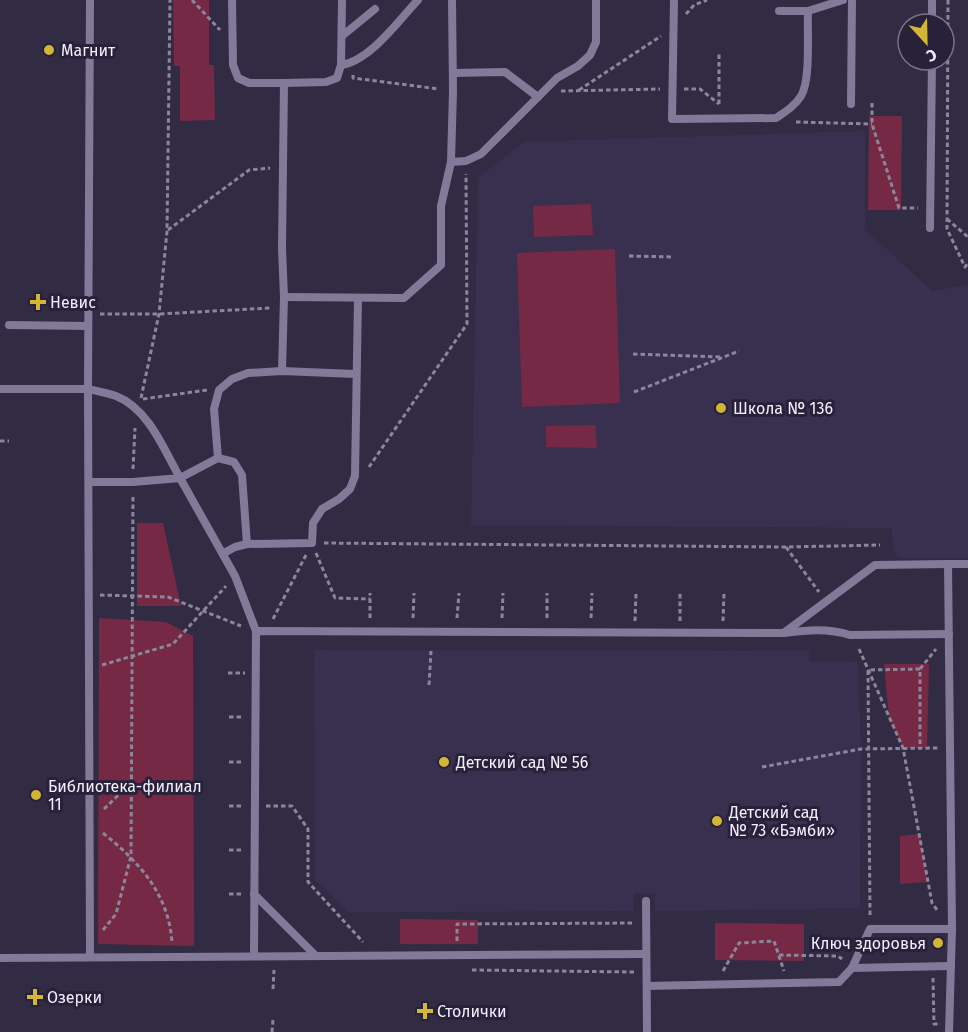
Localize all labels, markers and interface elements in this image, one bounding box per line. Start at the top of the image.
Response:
north arrow [896,12,956,72]
place label: Магнит [61,41,116,60]
marker: Магнит [42,43,56,57]
text: С [923,45,939,66]
place label: Невис [50,293,96,312]
marker: Невис [31,295,45,309]
place label: Школа № 136 [733,399,833,418]
marker: Школа № 136 [714,401,728,415]
place label: Детский сад № 56 [455,753,588,772]
marker: Детский сад № 56 [437,755,451,769]
place label: Библиотека-филиал 11 [48,777,202,814]
marker: Библиотека-филиал 11 [29,788,43,802]
place label: Детский сад № 73 «Бэмби» [728,803,835,840]
marker: Детский сад № 73 «Бэмби» [710,814,724,828]
place label: Ключ здоровья [811,934,926,953]
marker: Ключ здоровья [931,936,945,950]
place label: Озерки [47,988,102,1007]
marker: Озерки [28,990,42,1004]
place label: Столички [437,1002,507,1021]
marker: Столички [418,1004,432,1018]

